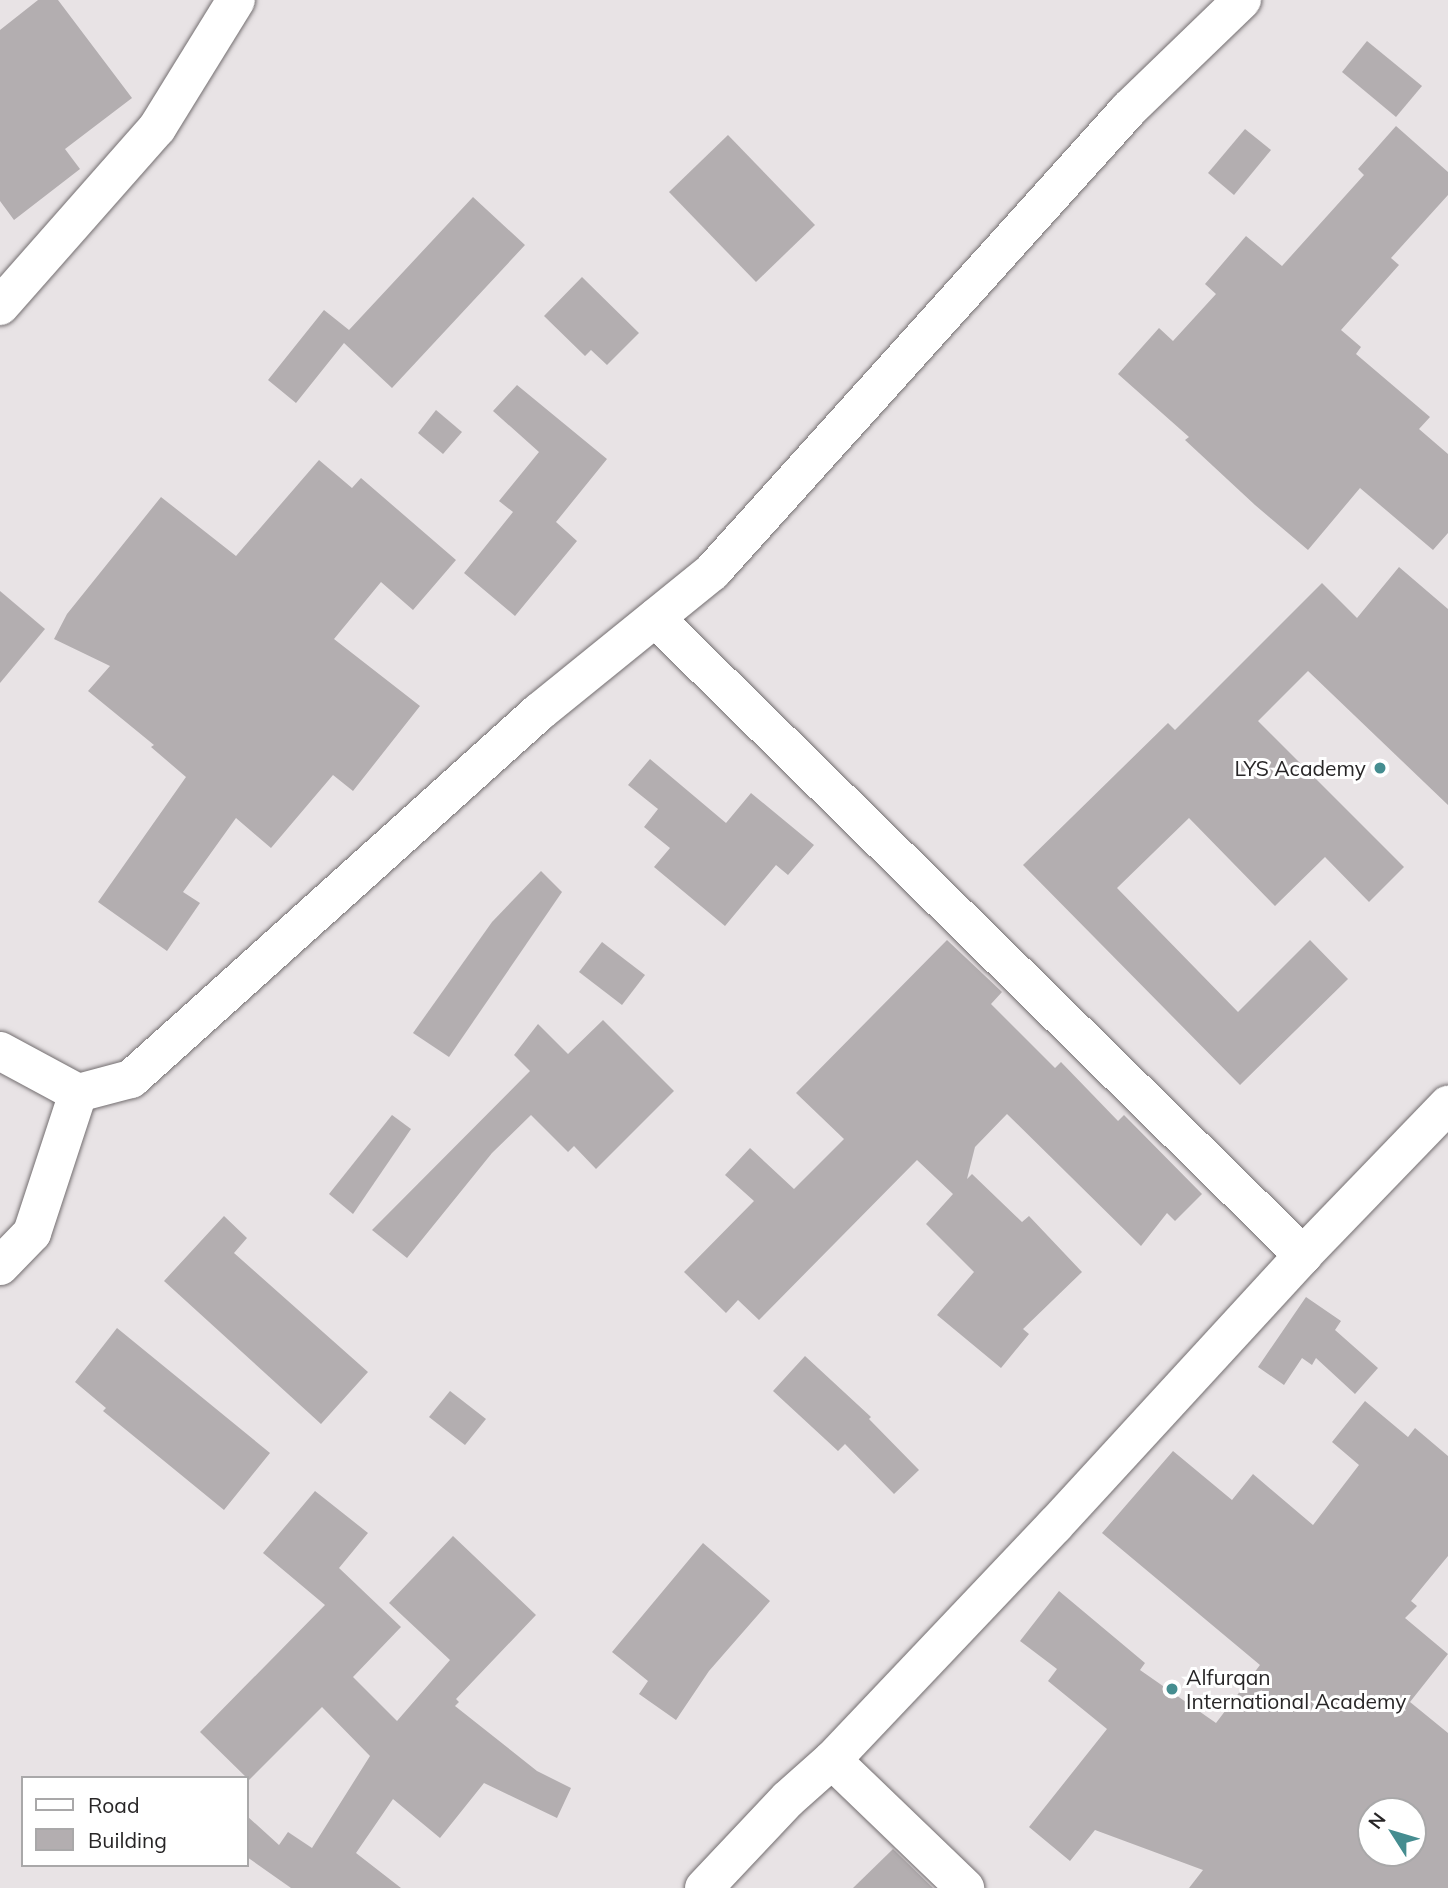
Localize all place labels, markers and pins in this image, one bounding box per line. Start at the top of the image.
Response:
place label: LYS Academy [1234,755,1366,781]
marker: LYS Academy [1372,760,1388,776]
place label: Alfurqan International Academy [1186,1664,1406,1714]
marker: Alfurqan International Academy [1164,1681,1180,1697]

